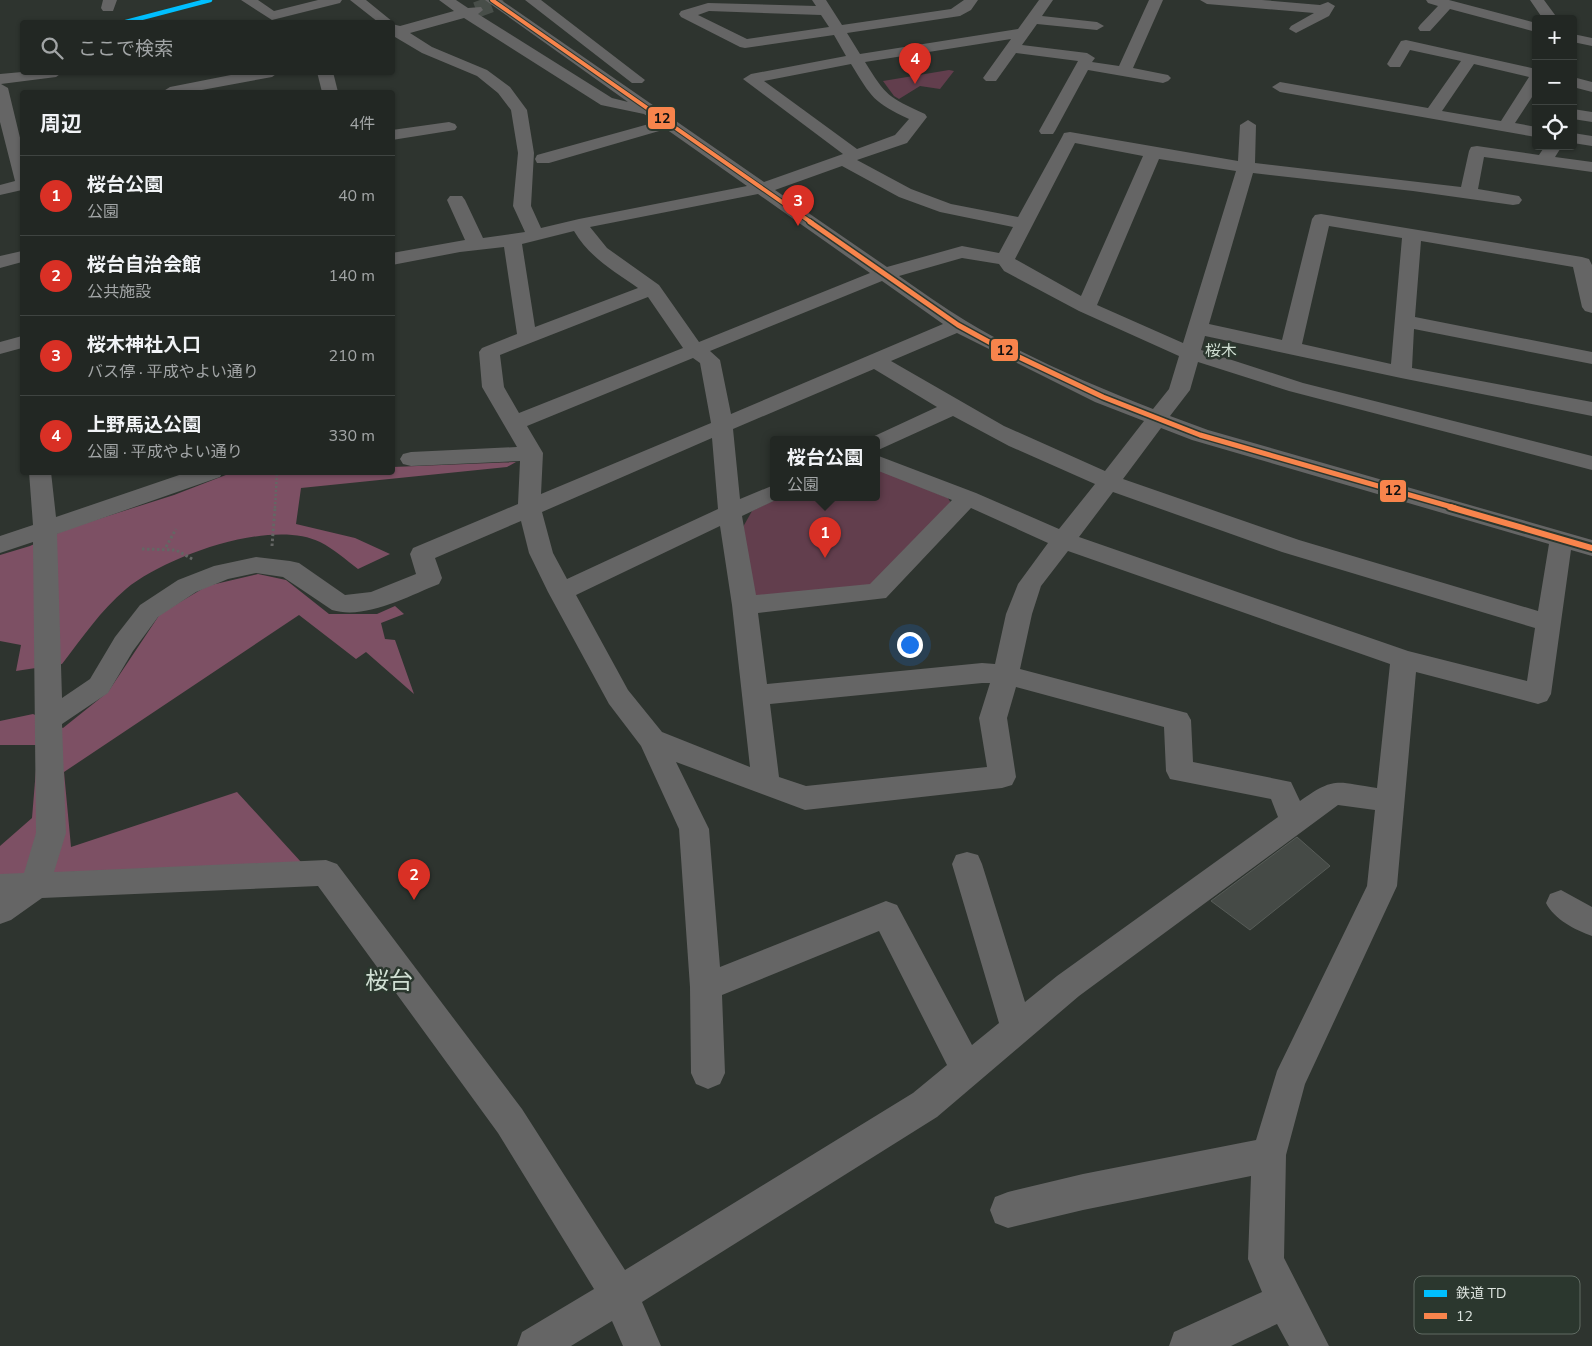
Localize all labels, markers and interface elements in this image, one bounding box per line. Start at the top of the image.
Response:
map controls [1532,15,1577,150]
button: + [1532,15,1577,60]
search box [20,20,395,75]
icon: search [38,34,66,62]
text: ここで検索 [78,36,173,62]
pin: 4 [899,43,931,84]
button: − [1532,60,1577,105]
button: locate [1532,105,1577,150]
line badge: 12 [647,106,676,130]
text: 12 [654,109,670,128]
text: 周辺 [40,110,82,138]
text: 4件 [349,113,375,135]
text: 桜台公園 [87,172,163,198]
text: 1 [51,185,61,207]
text: 40 m [338,185,375,207]
pin: 3 [782,185,814,226]
text: 公園 [87,201,119,223]
text: 桜台自治会館 [87,252,201,278]
text: 2 [51,265,61,287]
text: 140 m [328,265,375,287]
text: 公共施設 [87,281,151,303]
text: 桜木神社入口 [87,332,201,358]
line badge: 12 [990,338,1019,362]
district label: 桜木 [1205,340,1237,362]
text: 12 [997,341,1013,360]
text: 3 [51,345,61,367]
text: 210 m [328,345,375,367]
text: バス停 · 平成やよい通り [87,361,259,383]
text: 上野馬込公園 [87,412,201,438]
text: 4 [51,425,61,447]
text: 330 m [328,425,375,447]
popup [770,436,880,501]
text: 公園 · 平成やよい通り [87,441,243,463]
text: 桜台公園 [787,445,863,471]
text: 公園 [787,474,819,496]
line badge: 12 [1379,479,1407,503]
text: 12 [1385,481,1401,500]
pin: 1 [809,517,841,558]
your location [897,632,923,658]
pin: 2 [398,859,430,900]
district label: 桜台 [365,965,413,997]
legend [1414,1276,1580,1334]
text: 鉄道 TD [1456,1284,1506,1303]
text: 12 [1456,1307,1473,1326]

